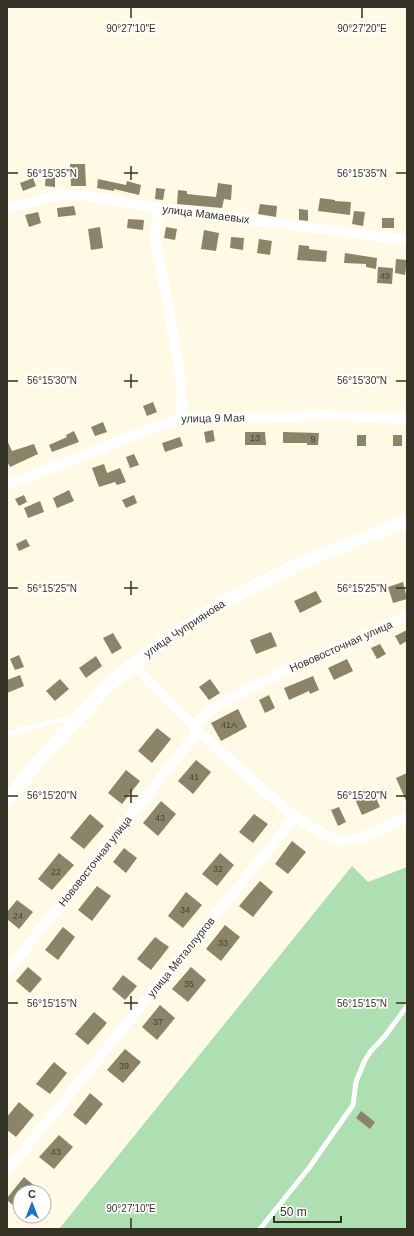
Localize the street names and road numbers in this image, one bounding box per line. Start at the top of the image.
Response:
street label: улица Мамаевых [162,203,251,225]
street label: улица 9 Мая [181,411,245,425]
street label: улица Чуприянова [142,597,228,660]
street label: Нововосточная улица [288,618,395,674]
street label: Нововосточная улица [56,813,135,909]
street label: улица Металлургов [145,914,217,999]

